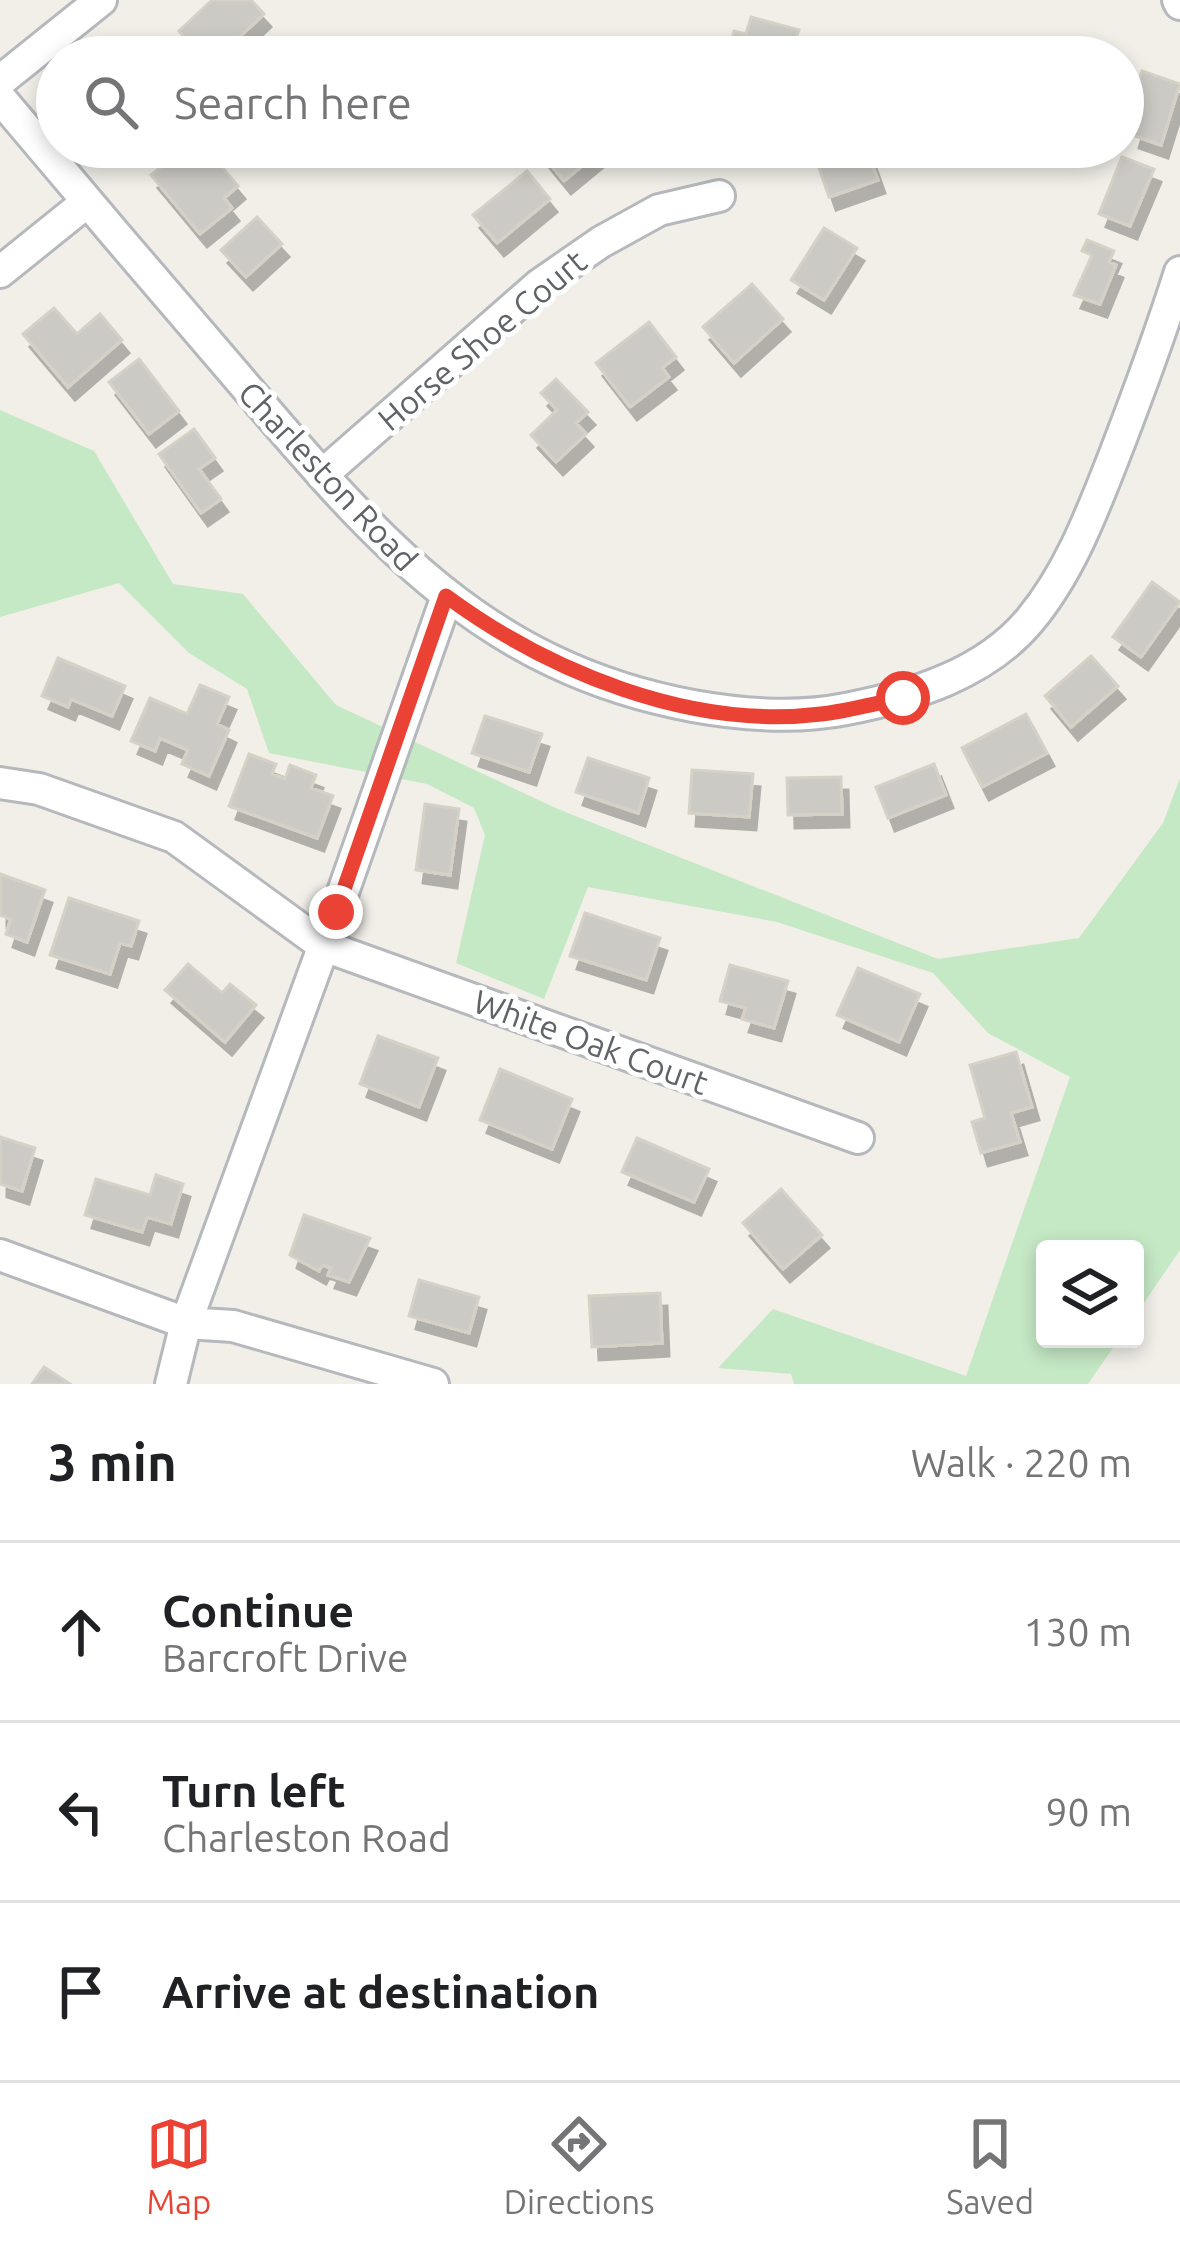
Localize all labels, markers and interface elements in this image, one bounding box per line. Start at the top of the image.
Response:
search box [36,36,1144,168]
icon: search [78,69,144,135]
text: Search here [174,77,412,128]
street label: Horse Shoe Court [370,242,593,437]
street label: Charleston Road [231,374,425,578]
route start [876,671,930,725]
route end [309,885,363,939]
street label: White Oak Court [469,982,713,1101]
map controls [1036,1240,1144,1348]
button: layers [1036,1240,1144,1348]
text: 3 min [48,1433,177,1491]
text: Walk · 220 m [911,1441,1132,1484]
text: Continue [162,1585,354,1636]
icon: ahead [48,1599,114,1665]
text: 130 m [1023,1610,1132,1653]
text: Barcroft Drive [162,1636,409,1679]
text: Turn left [162,1765,346,1816]
icon: left [48,1779,114,1845]
text: 90 m [1045,1790,1132,1833]
text: Charleston Road [162,1816,451,1859]
icon: arrive [48,1959,114,2025]
text: Arrive at destination [162,1966,599,2017]
tab: Map [146,2111,212,2220]
tab: Directions [504,2111,654,2220]
tab: Saved [946,2111,1034,2220]

